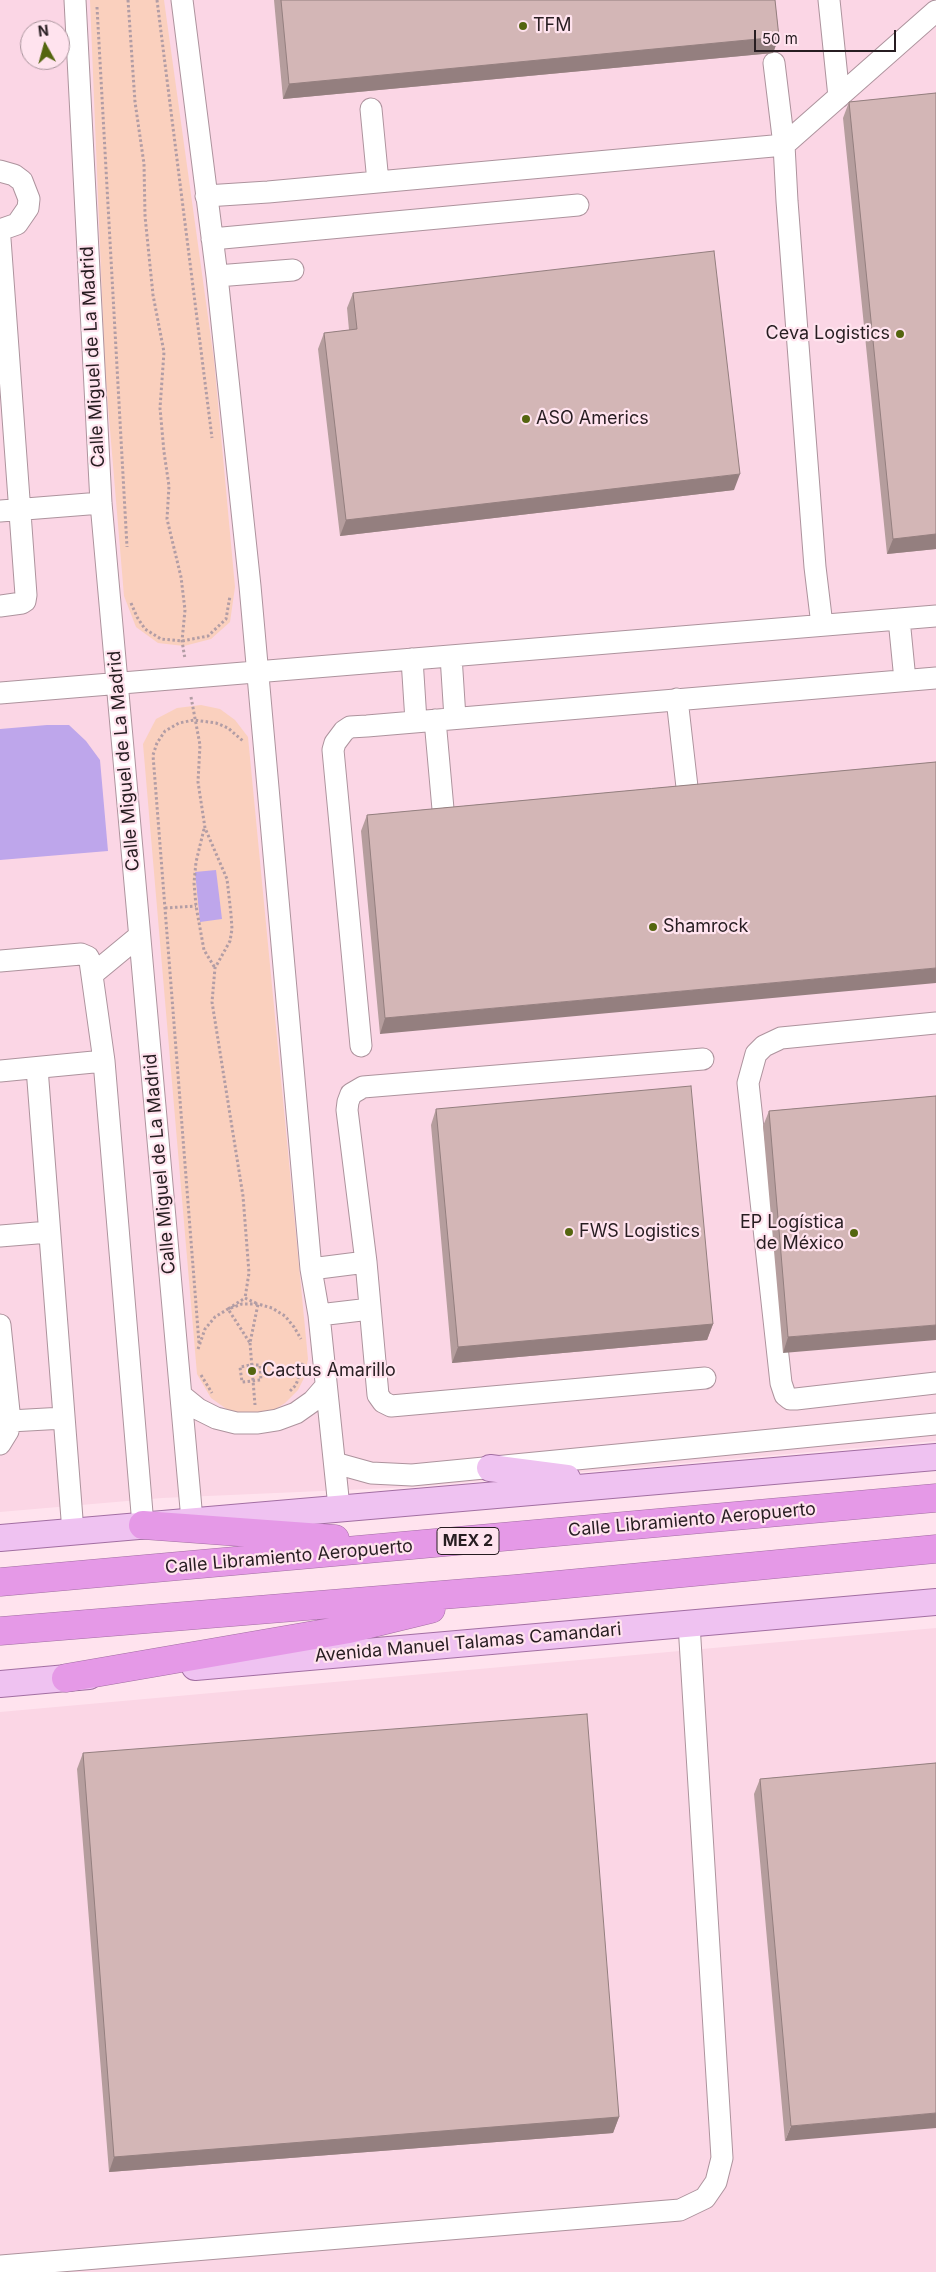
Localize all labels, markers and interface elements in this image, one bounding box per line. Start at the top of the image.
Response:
place label: TFM [533,15,572,37]
north arrow [20,20,70,70]
marker: TFM [517,20,529,32]
scale bar [756,20,898,52]
text: N [37,22,50,40]
text: 50 m [762,29,798,48]
street label: Calle Miguel de La Madrid [76,246,110,468]
place label: Ceva Logistics [766,323,890,345]
marker: Ceva Logistics [894,328,906,340]
place label: ASO Americs [536,408,649,430]
marker: ASO Americs [520,413,532,425]
street label: Calle Miguel de La Madrid [104,650,144,872]
place label: Shamrock [663,916,748,938]
marker: Shamrock [647,921,659,933]
street label: Calle Miguel de La Madrid [140,1053,180,1275]
place label: EP Logística de México [740,1212,844,1254]
place label: FWS Logistics [579,1221,700,1243]
marker: FWS Logistics [563,1226,575,1238]
marker: EP Logística de México [848,1227,860,1239]
place label: Cactus Amarillo [262,1360,396,1382]
marker: Cactus Amarillo [246,1365,258,1377]
street label: Calle Libramiento Aeropuerto [567,1498,817,1542]
road number: MEX 2 [437,1528,499,1554]
street label: Calle Libramiento Aeropuerto [164,1535,414,1579]
street label: Avenida Manuel Talamas Camandari [314,1619,622,1667]

